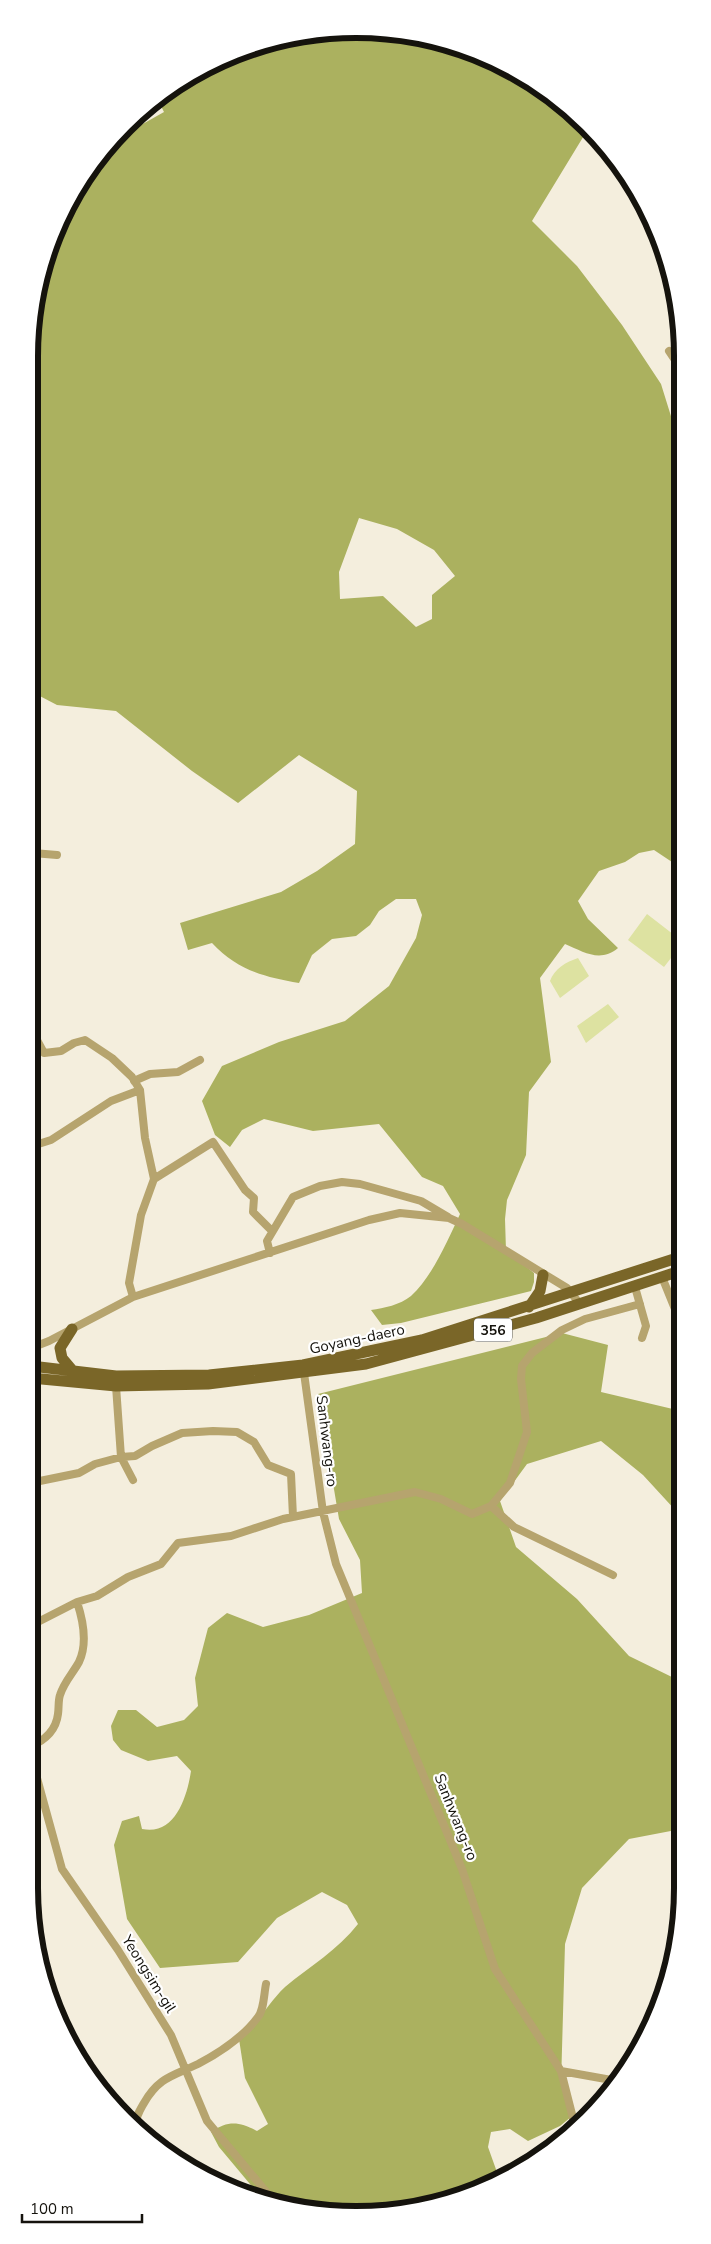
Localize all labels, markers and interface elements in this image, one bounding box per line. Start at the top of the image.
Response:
road number: 356 [474,1318,512,1342]
street label: Goyang-daero [308,1319,406,1359]
street label: Sanhwang-ro [311,1394,343,1488]
street label: Sanhwang-ro [430,1771,482,1863]
street label: Yeongsim-gil [117,1930,181,2017]
scale bar [22,2192,142,2224]
text: 100 m [30,2199,74,2219]

